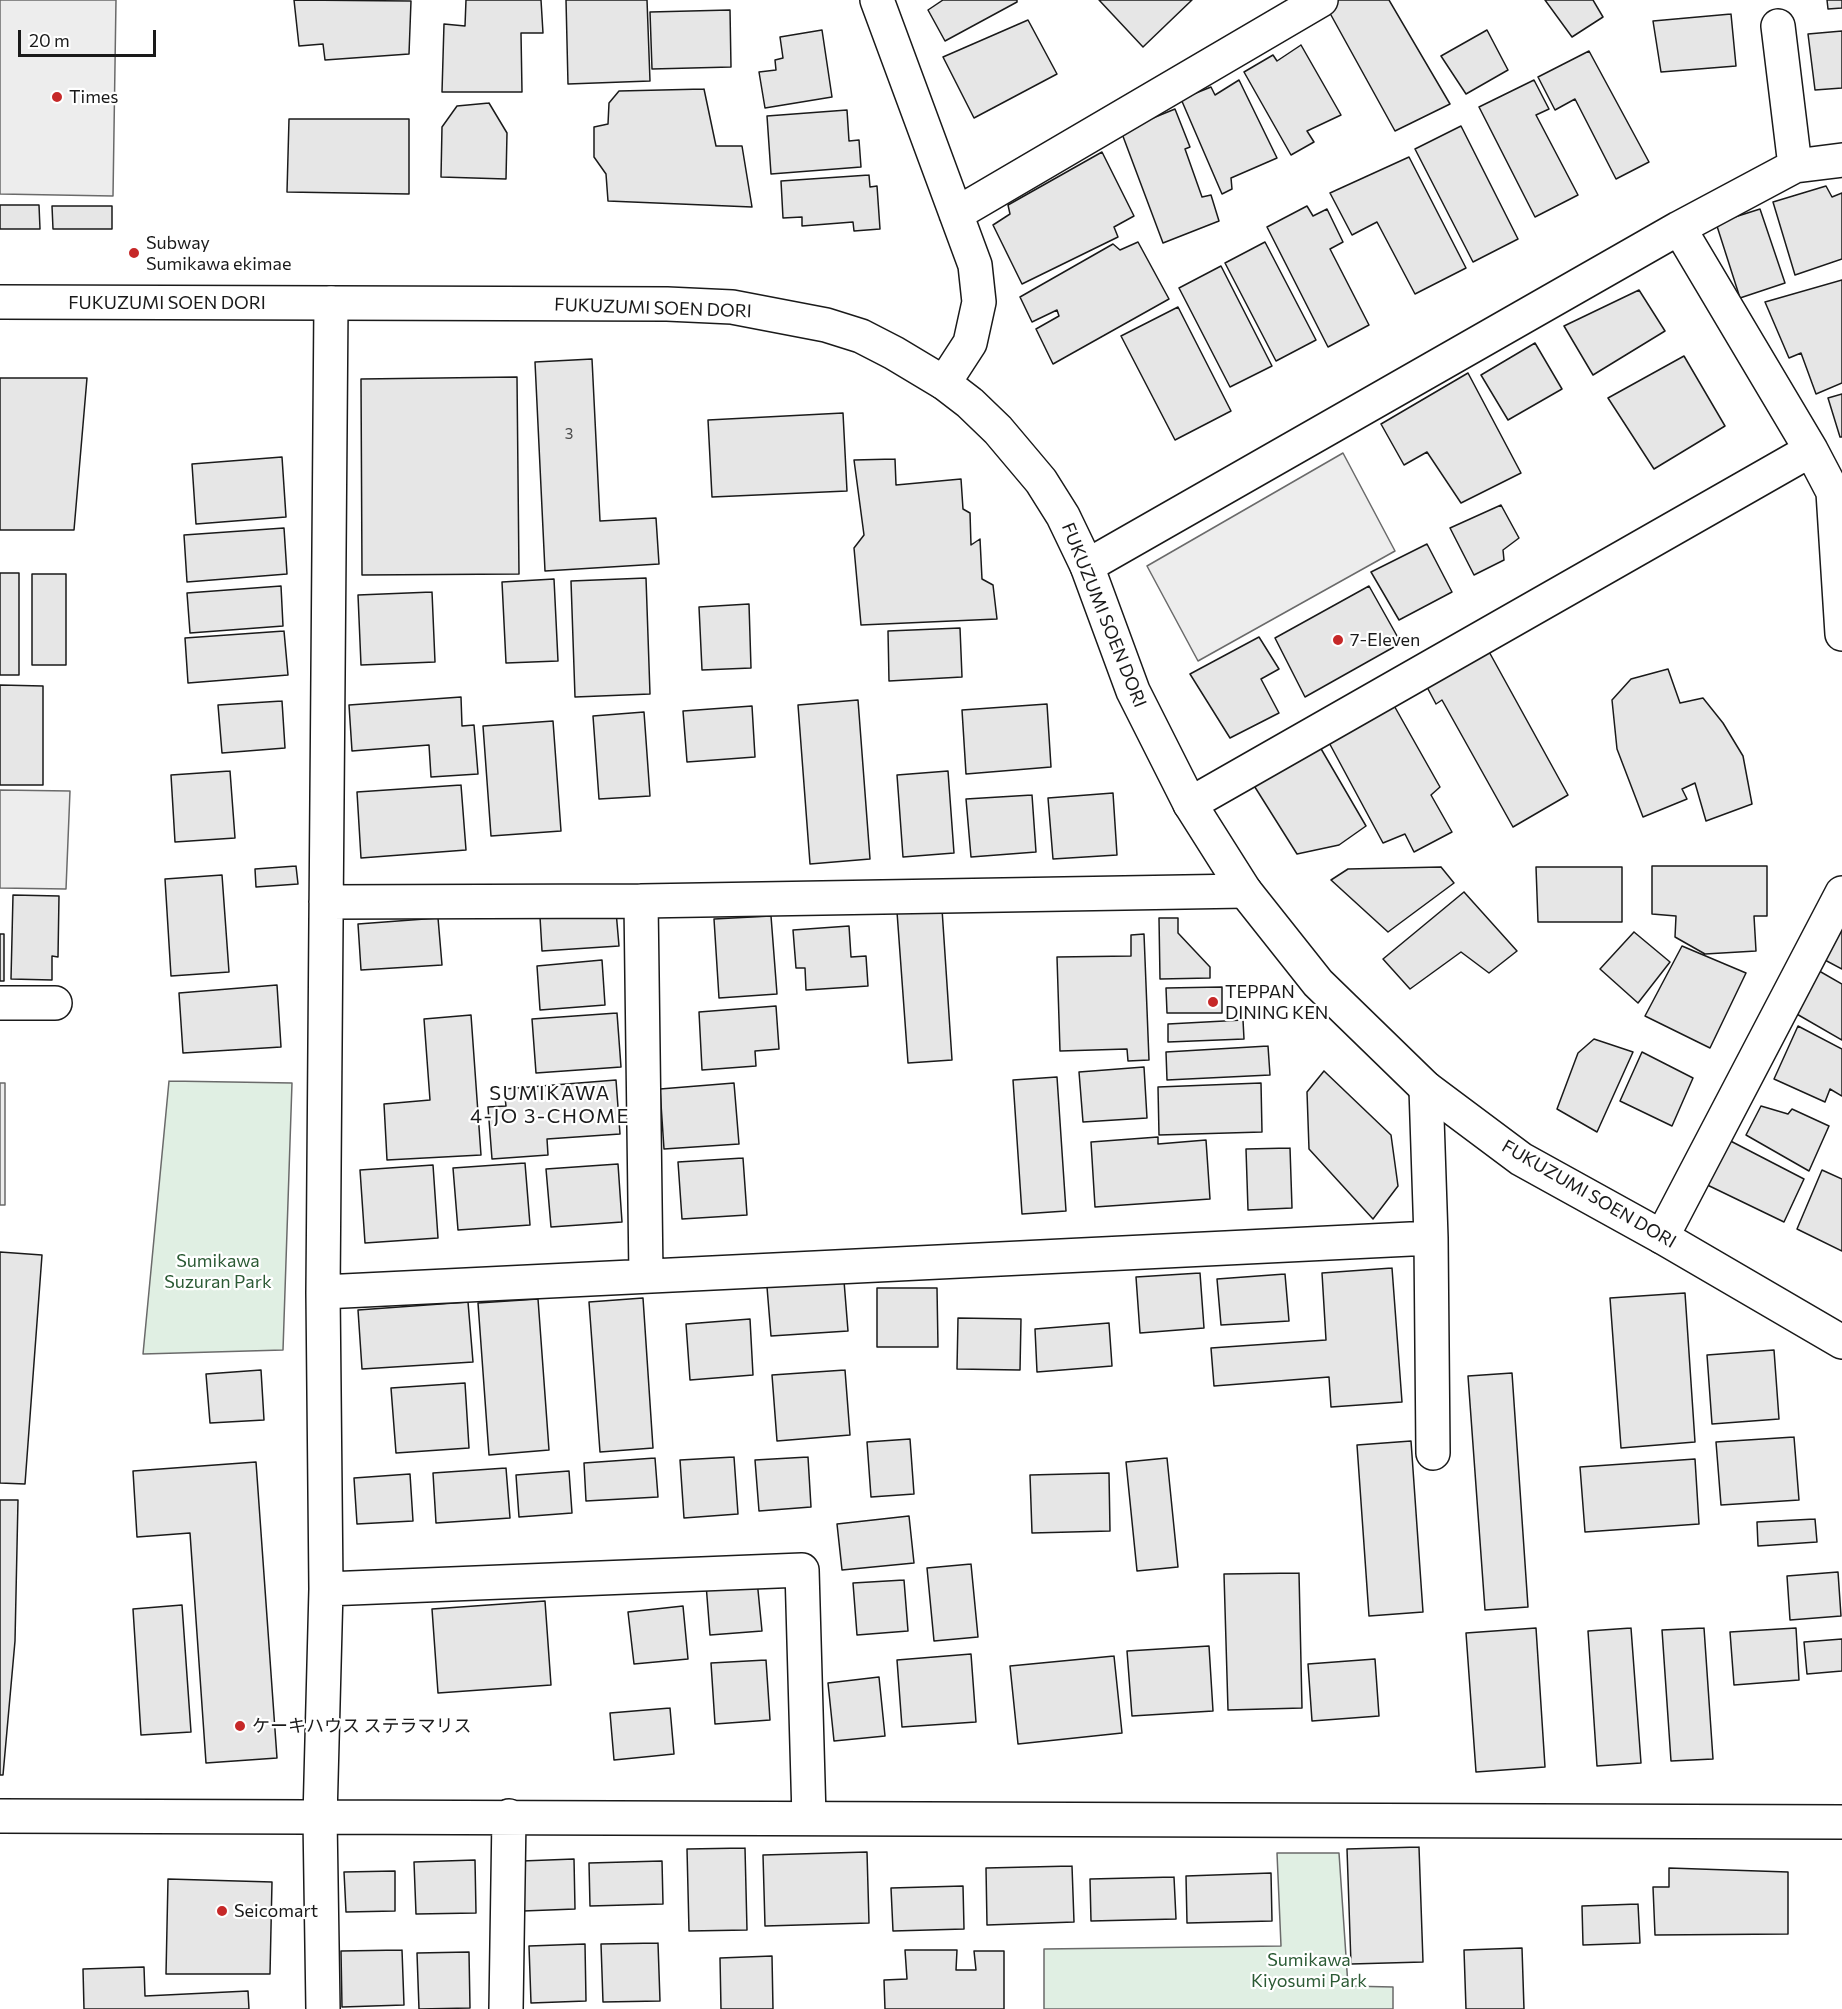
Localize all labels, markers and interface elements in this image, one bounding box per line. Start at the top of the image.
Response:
scale bar [21,18,159,56]
text: 20 m [29,29,70,51]
place label: Times [69,86,119,108]
marker: Times [50,90,64,104]
place label: Subway Sumikawa ekimae [146,232,291,274]
marker: Subway Sumikawa ekimae [127,246,141,260]
street label: FUKUZUMI SOEN DORI [68,292,266,314]
street label: FUKUZUMI SOEN DORI [554,294,752,322]
house number: 3 [565,425,573,443]
street label: FUKUZUMI SOEN DORI [1057,519,1151,711]
place label: 7-Eleven [1350,629,1420,651]
marker: 7-Eleven [1331,633,1345,647]
place label: TEPPAN DINING KEN [1225,981,1328,1024]
marker: TEPPAN DINING KEN [1206,995,1220,1009]
district label: SUMIKAWA 4-JO 3-CHOME [470,1081,630,1128]
street label: FUKUZUMI SOEN DORI [1498,1135,1680,1253]
park label: Sumikawa Suzuran Park [164,1250,272,1292]
place label: ケーキハウス ステラマリス [252,1715,471,1737]
marker: ケーキハウス ステラマリス [233,1719,247,1733]
place label: Seicomart [234,1900,318,1922]
marker: Seicomart [215,1904,229,1918]
park label: Sumikawa Kiyosumi Park [1251,1949,1367,1992]

